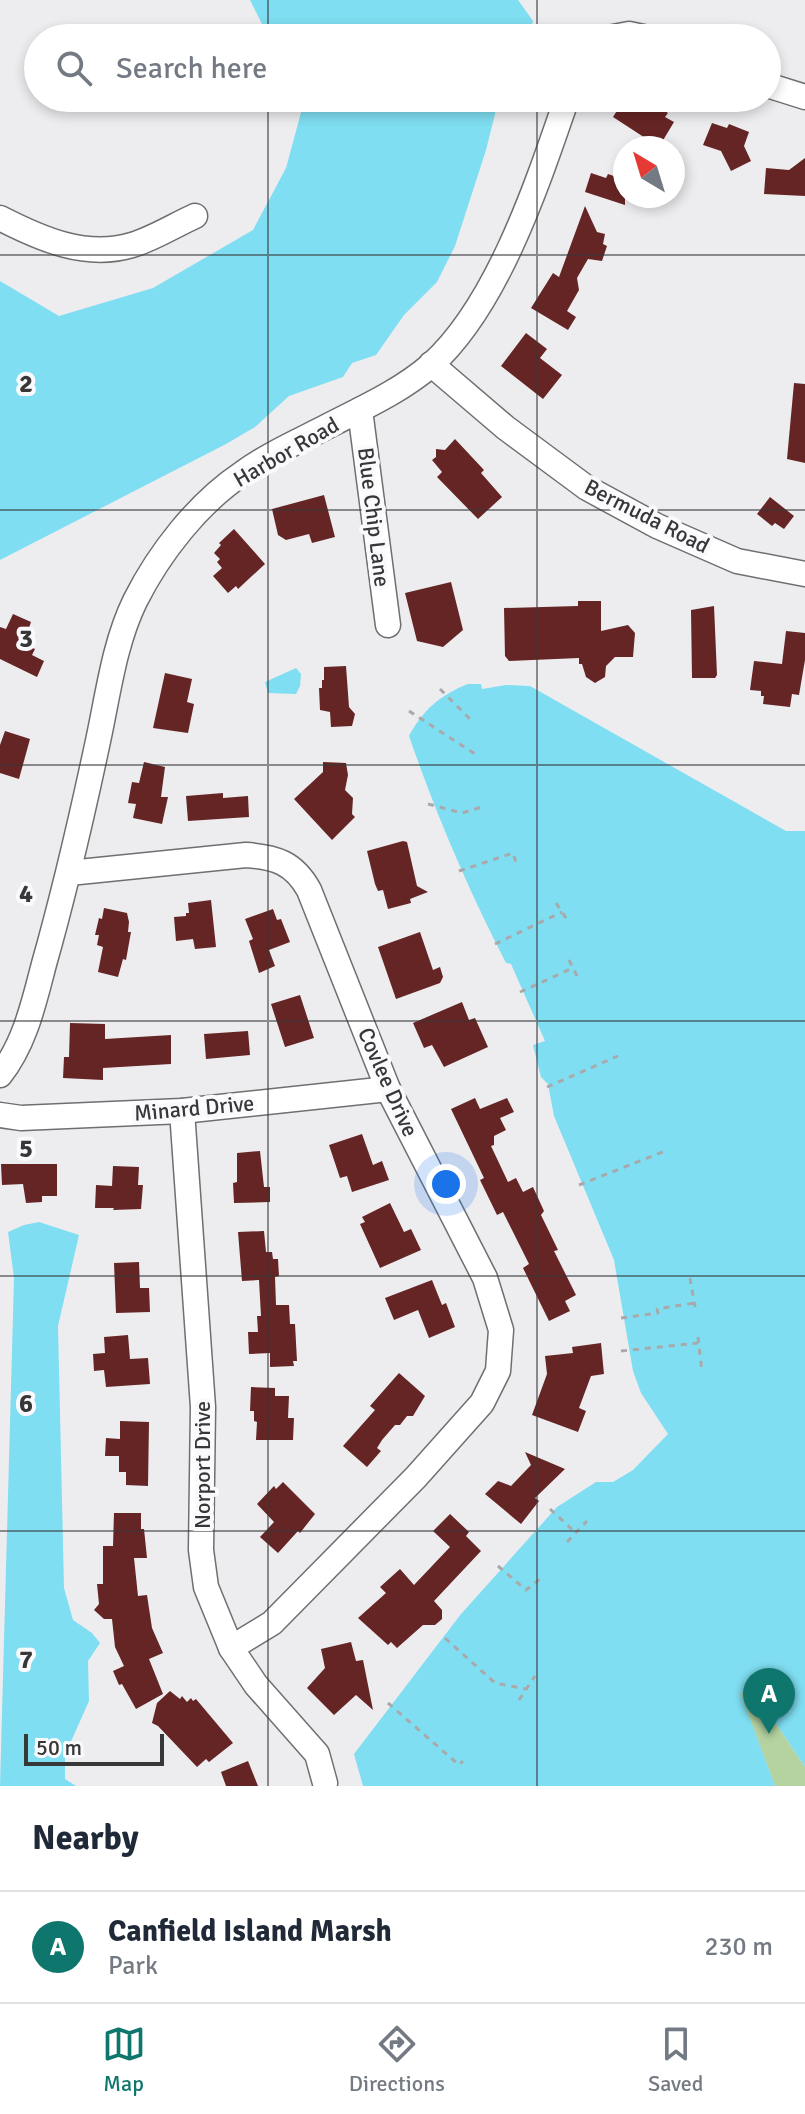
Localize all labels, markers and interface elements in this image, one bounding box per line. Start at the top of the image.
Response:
search box [24,24,781,112]
icon: search [52,46,96,90]
text: Search here [116,50,267,87]
north arrow [613,136,685,208]
text: 2 [19,368,33,400]
street label: Harbor Road [229,411,343,493]
street label: Blue Chip Lane [352,446,396,588]
street label: Bermuda Road [580,473,714,559]
text: 3 [19,623,33,655]
text: 4 [19,878,33,910]
street label: Covlee Drive [352,1023,424,1141]
street label: Minard Drive [133,1089,255,1127]
text: 5 [19,1133,33,1165]
your location [426,1164,466,1204]
text: 6 [19,1388,33,1420]
street label: Norport Drive [189,1401,216,1529]
text: 7 [19,1644,33,1676]
pin: A [743,1668,795,1734]
scale bar [24,1730,164,1766]
text: 50 m [36,1734,82,1761]
text: Nearby [32,1817,139,1859]
text: Canfield Island Marsh [108,1913,392,1950]
text: A [50,1931,66,1963]
text: 230 m [704,1931,773,1963]
text: Park [108,1950,158,1982]
tab: Map [102,2022,146,2097]
tab: Directions [349,2022,445,2097]
tab: Saved [648,2022,703,2097]

